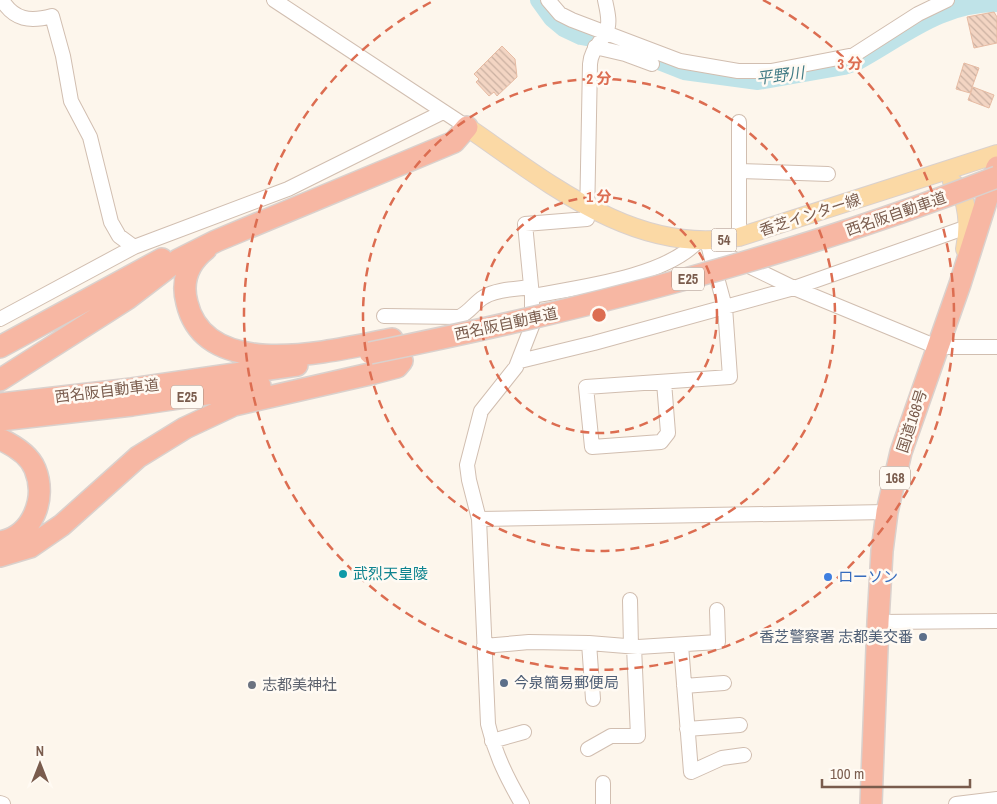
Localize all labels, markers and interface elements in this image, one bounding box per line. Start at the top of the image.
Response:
text: 3 分 [837,53,863,74]
water label: 平野川 [755,61,807,89]
text: 2 分 [586,68,612,89]
text: 1 分 [586,186,612,207]
street label: 西名阪自動車道 [843,187,949,241]
street label: 香芝インター線 [757,188,863,241]
road number: 54 [712,228,736,252]
road number: E25 [672,268,704,290]
street label: 西名阪自動車道 [452,302,559,345]
centre of rings [590,306,608,324]
street label: 西名阪自動車道 [54,374,160,407]
road number: E25 [171,386,203,408]
street label: 国道168号 [891,386,932,455]
road number: 168 [880,466,910,489]
place label: 武烈天皇陵 [353,563,428,584]
place label: ローソン [838,566,898,587]
marker: 武烈天皇陵 [337,568,349,580]
marker: ローソン [822,571,834,583]
place label: 香芝警察署 志都美交番 [760,626,913,647]
marker: 香芝警察署 志都美交番 [917,631,929,643]
place label: 今泉簡易郵便局 [514,672,619,693]
place label: 志都美神社 [262,674,337,695]
marker: 今泉簡易郵便局 [498,677,510,689]
marker: 志都美神社 [246,679,258,691]
north arrow [15,739,65,789]
text: N [36,742,44,760]
scale bar [822,756,970,788]
text: 100 m [830,763,864,784]

